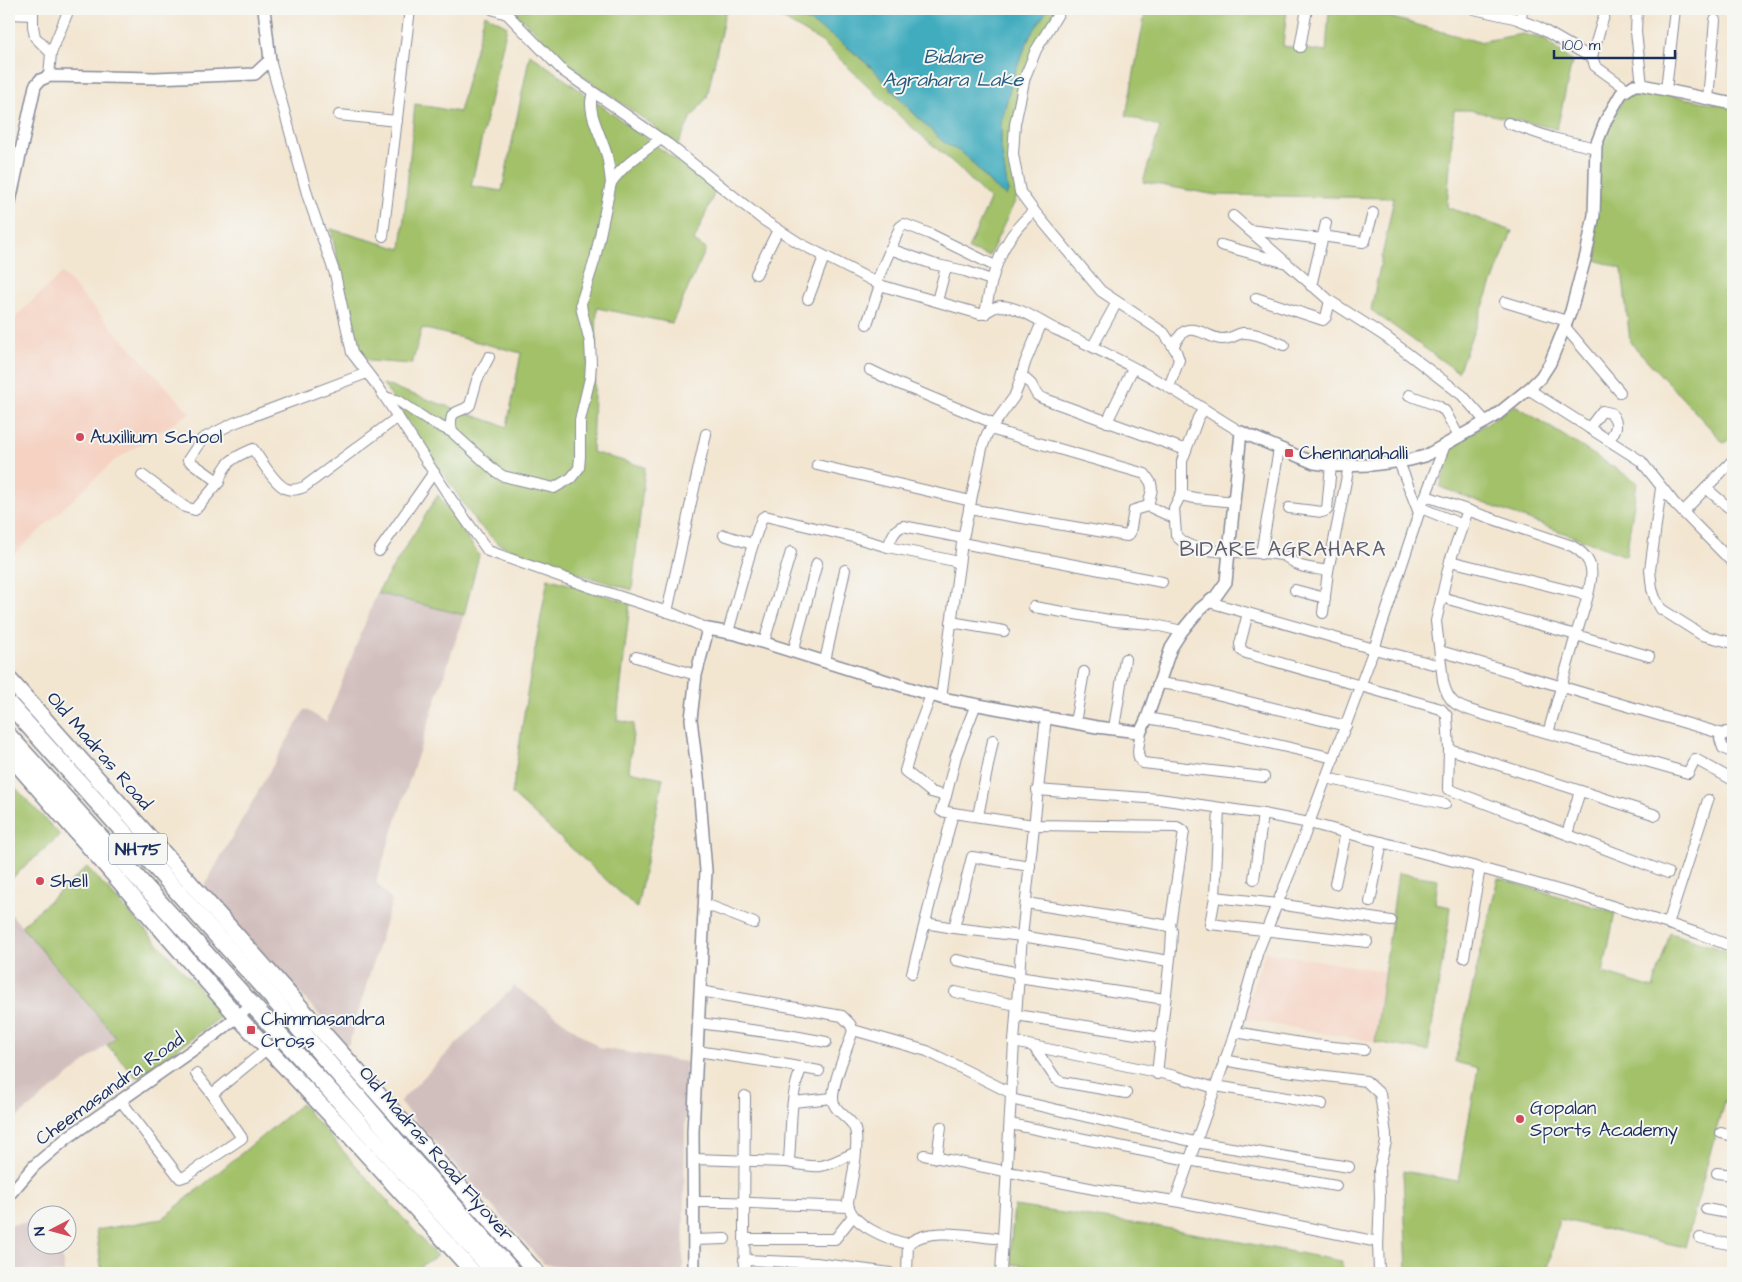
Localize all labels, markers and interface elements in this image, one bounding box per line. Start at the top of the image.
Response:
scale bar [1554,28,1676,60]
text: 100 m [1562,35,1601,56]
water label: Bidare Agrahara Lake [883,43,1025,95]
place label: Auxillium School [90,424,223,451]
marker: Auxillium School [74,431,86,443]
place label: Chennanahalli [1299,440,1408,467]
marker: Chennanahalli [1283,447,1295,459]
district label: BIDARE AGRAHARA [1180,535,1387,564]
street label: Old Madras Road [40,686,158,816]
road number: NH75 [109,834,167,864]
place label: Shell [50,868,88,895]
marker: Shell [34,875,46,887]
place label: Chimmasandra Cross [261,1006,385,1055]
marker: Chimmasandra Cross [245,1024,257,1036]
street label: Cheemasandra Road [30,1026,190,1152]
street label: Old Madras Road Flyover [351,1060,520,1249]
place label: Gopalan Sports Academy [1530,1095,1678,1145]
marker: Gopalan Sports Academy [1514,1113,1526,1125]
north arrow [28,1204,78,1254]
text: N [30,1226,50,1237]

